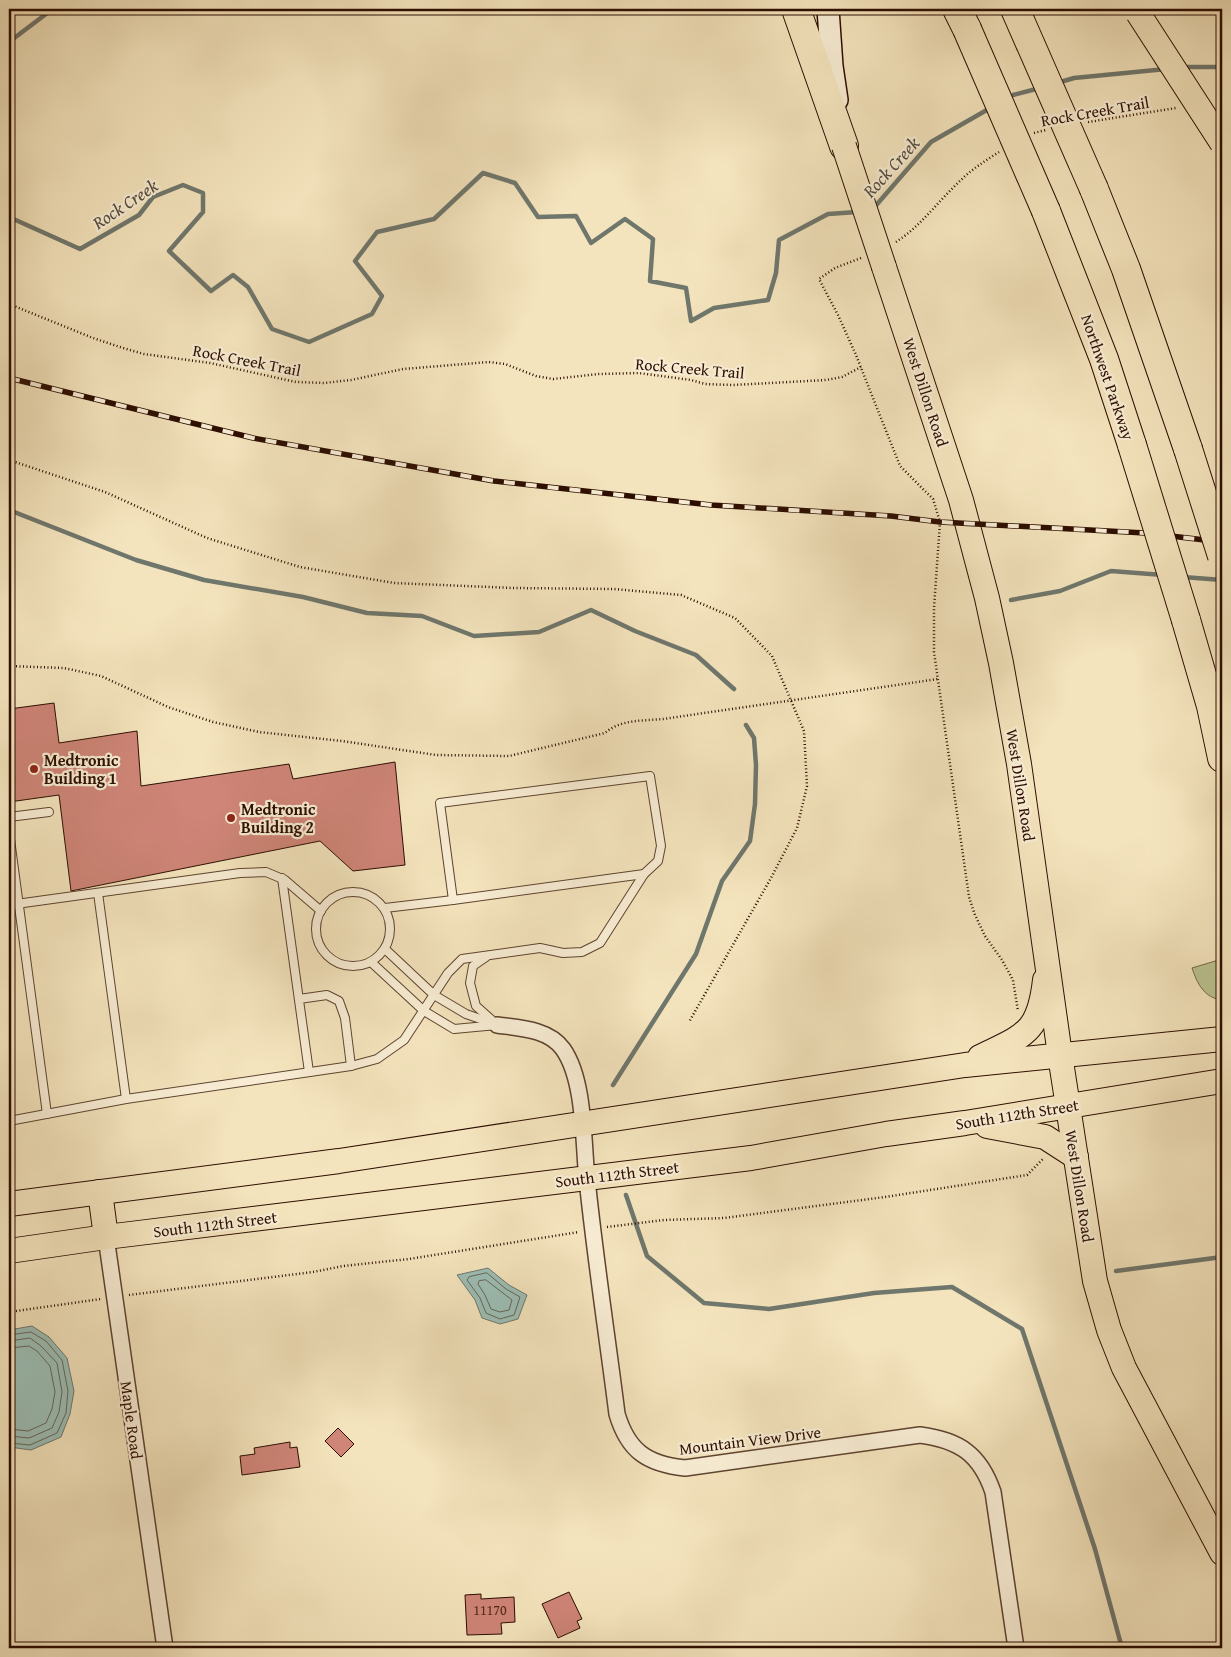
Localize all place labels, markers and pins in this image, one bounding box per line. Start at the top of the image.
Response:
place label: Medtronic Building 1 [44,748,119,790]
marker: Medtronic Building 1 [28,763,40,775]
place label: Medtronic Building 2 [241,797,316,839]
marker: Medtronic Building 2 [225,812,237,824]

